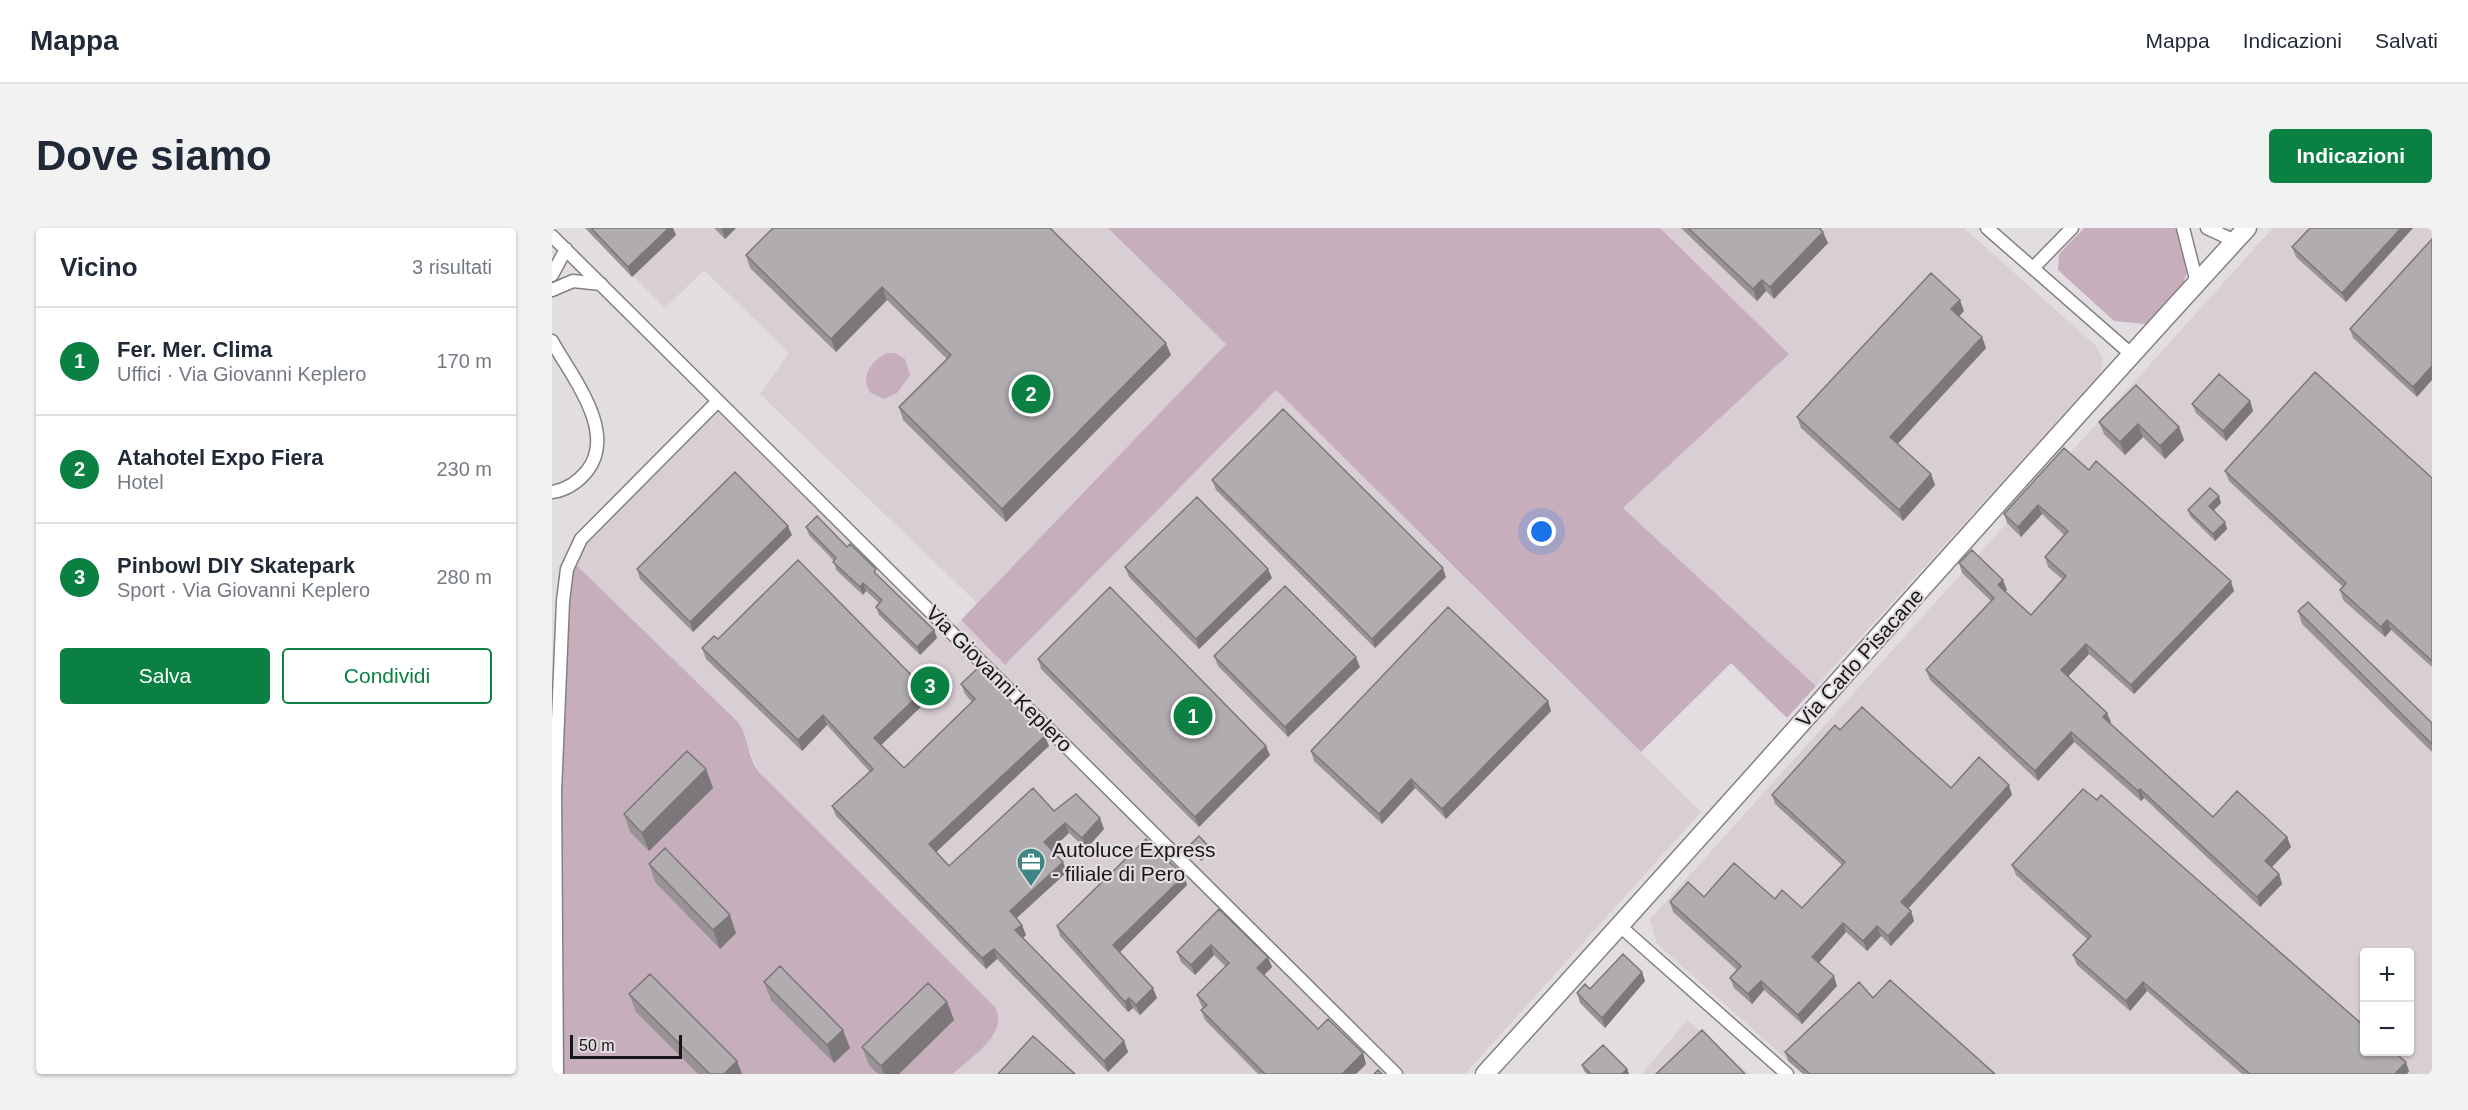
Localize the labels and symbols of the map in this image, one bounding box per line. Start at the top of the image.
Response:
pin: 2 [1012,372,1050,416]
your location [1527,517,1556,546]
street label: Via Carlo Pisacane [1791,584,1928,732]
street label: Via Giovanni Keplero [922,601,1077,756]
pin: 3 [910,664,950,708]
pin: 1 [1174,694,1212,738]
place label: Autoluce Express - filiale di Pero [1052,838,1215,885]
office icon: Autoluce Express - filiale di Pero [1015,846,1047,888]
scale bar [570,1032,682,1060]

